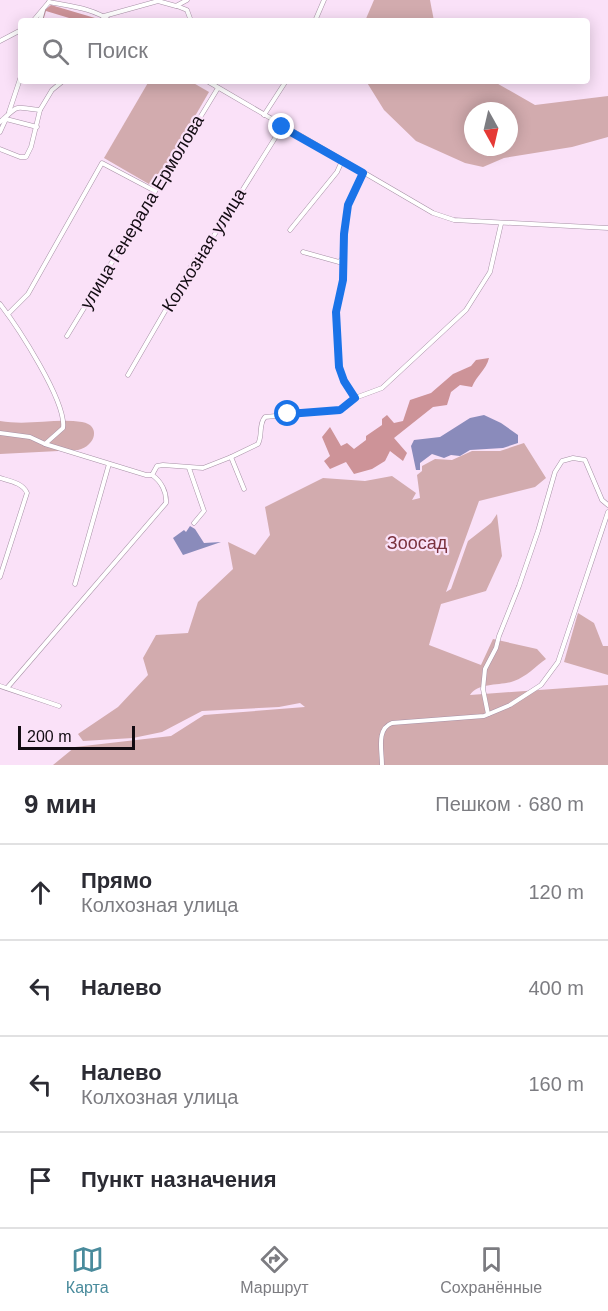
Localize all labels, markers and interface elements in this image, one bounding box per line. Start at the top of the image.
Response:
search box [18,18,590,84]
icon: search [39,35,72,68]
text: Поиск [87,38,148,63]
north arrow [464,102,518,156]
street label: улица Генерала Ермолова [76,111,208,313]
route end [268,113,294,139]
street label: Колхозная улица [158,184,251,315]
route start [274,400,300,426]
park label: Зоосад [387,533,448,553]
scale bar [18,723,135,750]
text: 200 m [27,728,71,745]
text: 9 мин [24,789,97,819]
text: Пешком · 680 m [435,793,584,815]
text: Прямо [81,868,152,893]
icon: ahead [24,876,57,909]
text: 120 m [528,881,584,903]
text: Колхозная улица [81,894,238,916]
icon: left [24,972,57,1005]
text: Налево [81,975,162,1000]
text: 400 m [528,977,584,999]
text: Налево [81,1060,162,1085]
icon: left [24,1068,57,1101]
text: 160 m [528,1073,584,1095]
text: Колхозная улица [81,1086,238,1108]
icon: arrive [24,1164,57,1197]
text: Пункт назначения [81,1167,277,1192]
tab: Карта [66,1243,109,1297]
tab: Маршрут [240,1243,309,1297]
tab: Сохранённые [440,1243,542,1297]

